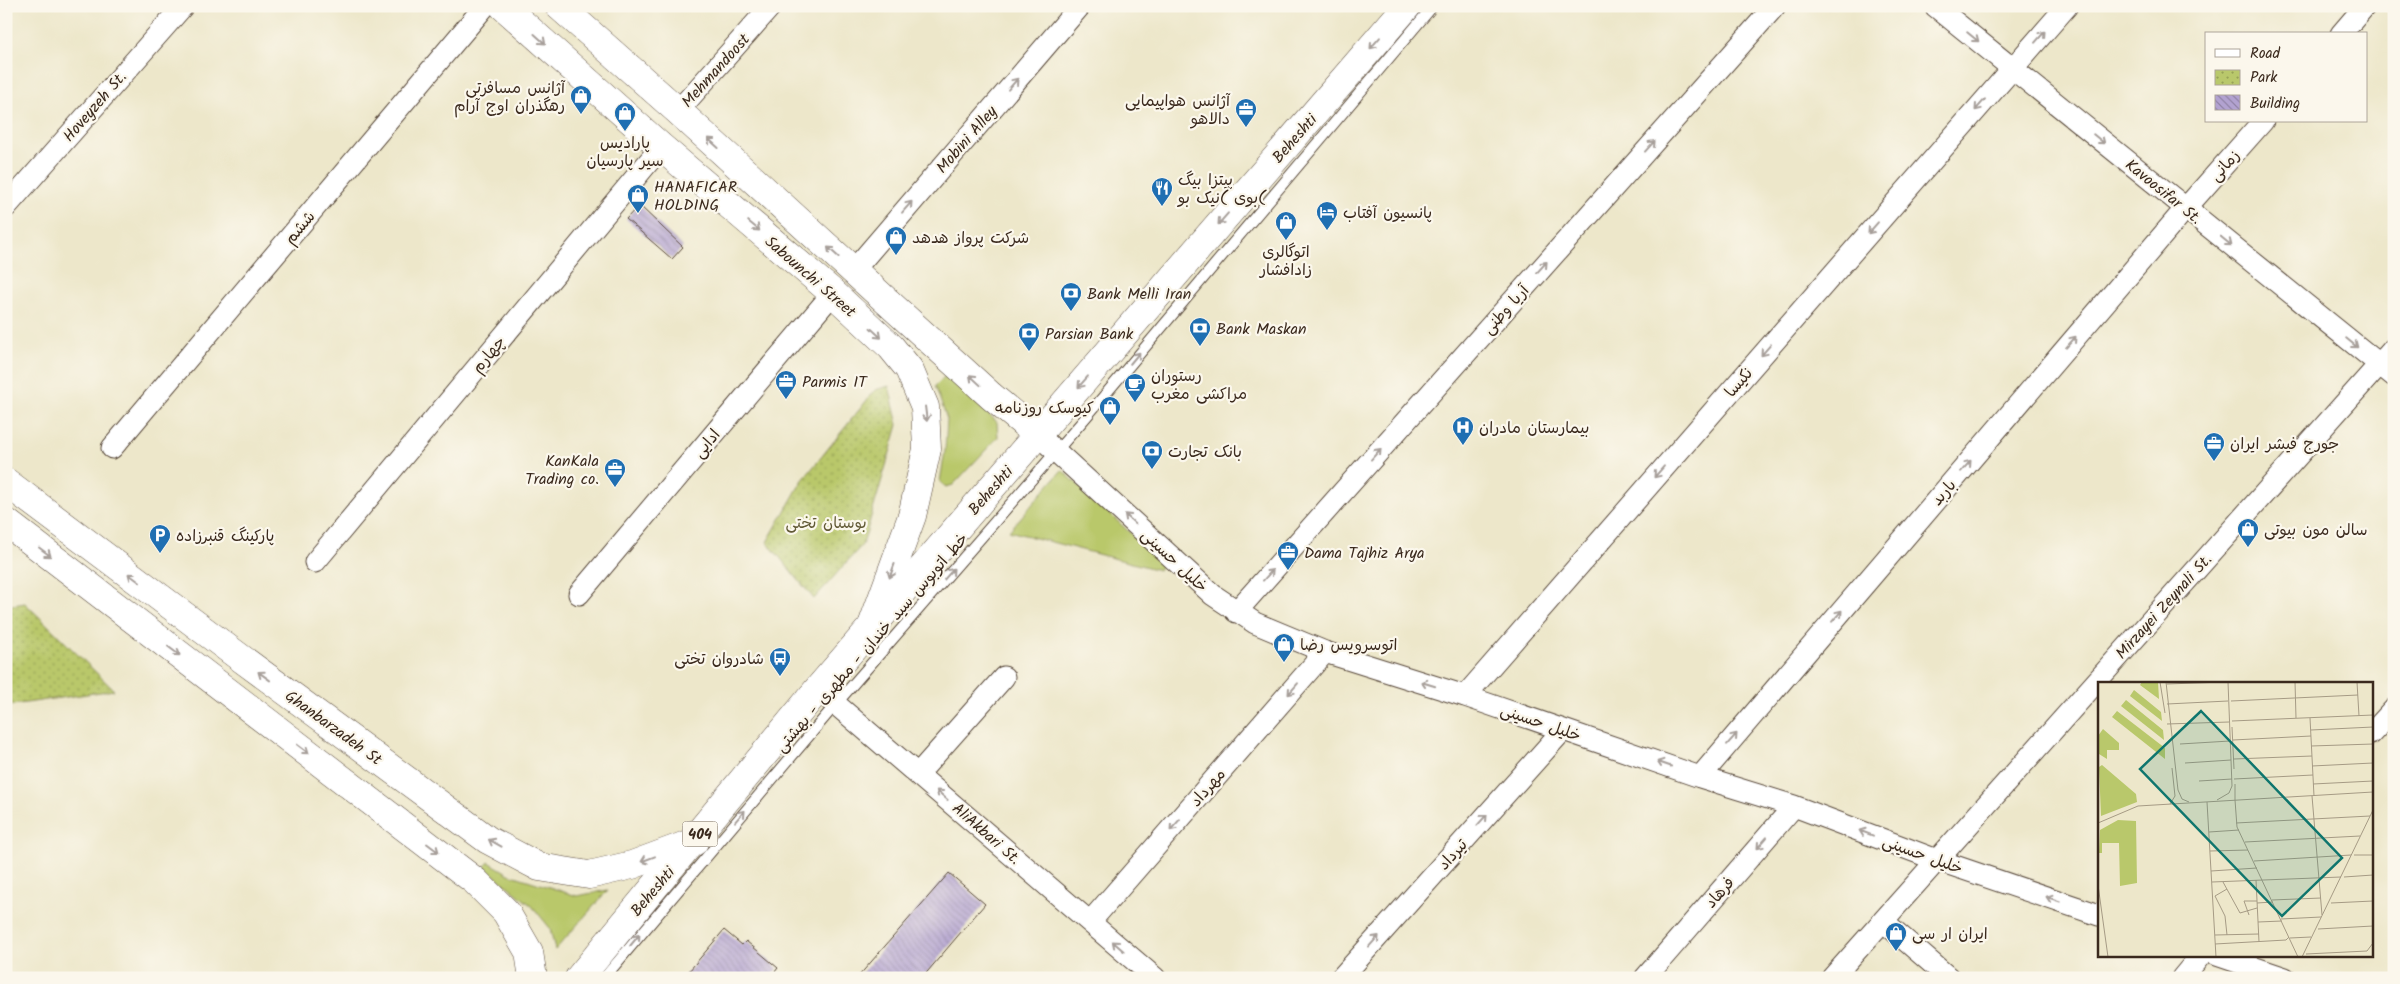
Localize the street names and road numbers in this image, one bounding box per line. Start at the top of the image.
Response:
street label: Mehmandoost [676,28,757,114]
street label: Hoveyzeh St. [57,66,133,148]
street label: Mobini Alley [930,100,1004,180]
street label: Beheshti [1266,108,1325,169]
street label: زمانی [2204,144,2246,188]
street label: Kavoosifar St. [2119,153,2207,231]
street label: ششم [278,205,322,250]
street label: Sabounchi Street [759,230,862,325]
street label: آریا وطنی [1477,279,1536,341]
street label: چهارم [466,331,512,379]
street label: نکیسا [1719,362,1759,404]
street label: ادایی [687,424,727,464]
street label: Beheshti [962,460,1021,521]
street label: باربد [1925,474,1963,512]
street label: خلیل حسینی [1135,523,1213,599]
street label: خط اتوبوس سید خندان - مطهری - بهشتی [769,528,975,758]
street label: Mirzayei Zeynali St. [2110,549,2218,665]
street label: Ghanbarzadeh St [279,684,388,773]
street label: خلیل حسینی [1497,698,1584,749]
street label: مهرداد [1184,763,1232,813]
street label: AliAkbari St. [946,797,1026,871]
road number: 404 [682,822,718,846]
street label: خلیل حسینی [1879,829,1966,881]
street label: تیرداد [1432,833,1474,876]
street label: Beheshti [625,861,682,922]
street label: فرهاد [1699,872,1741,914]

